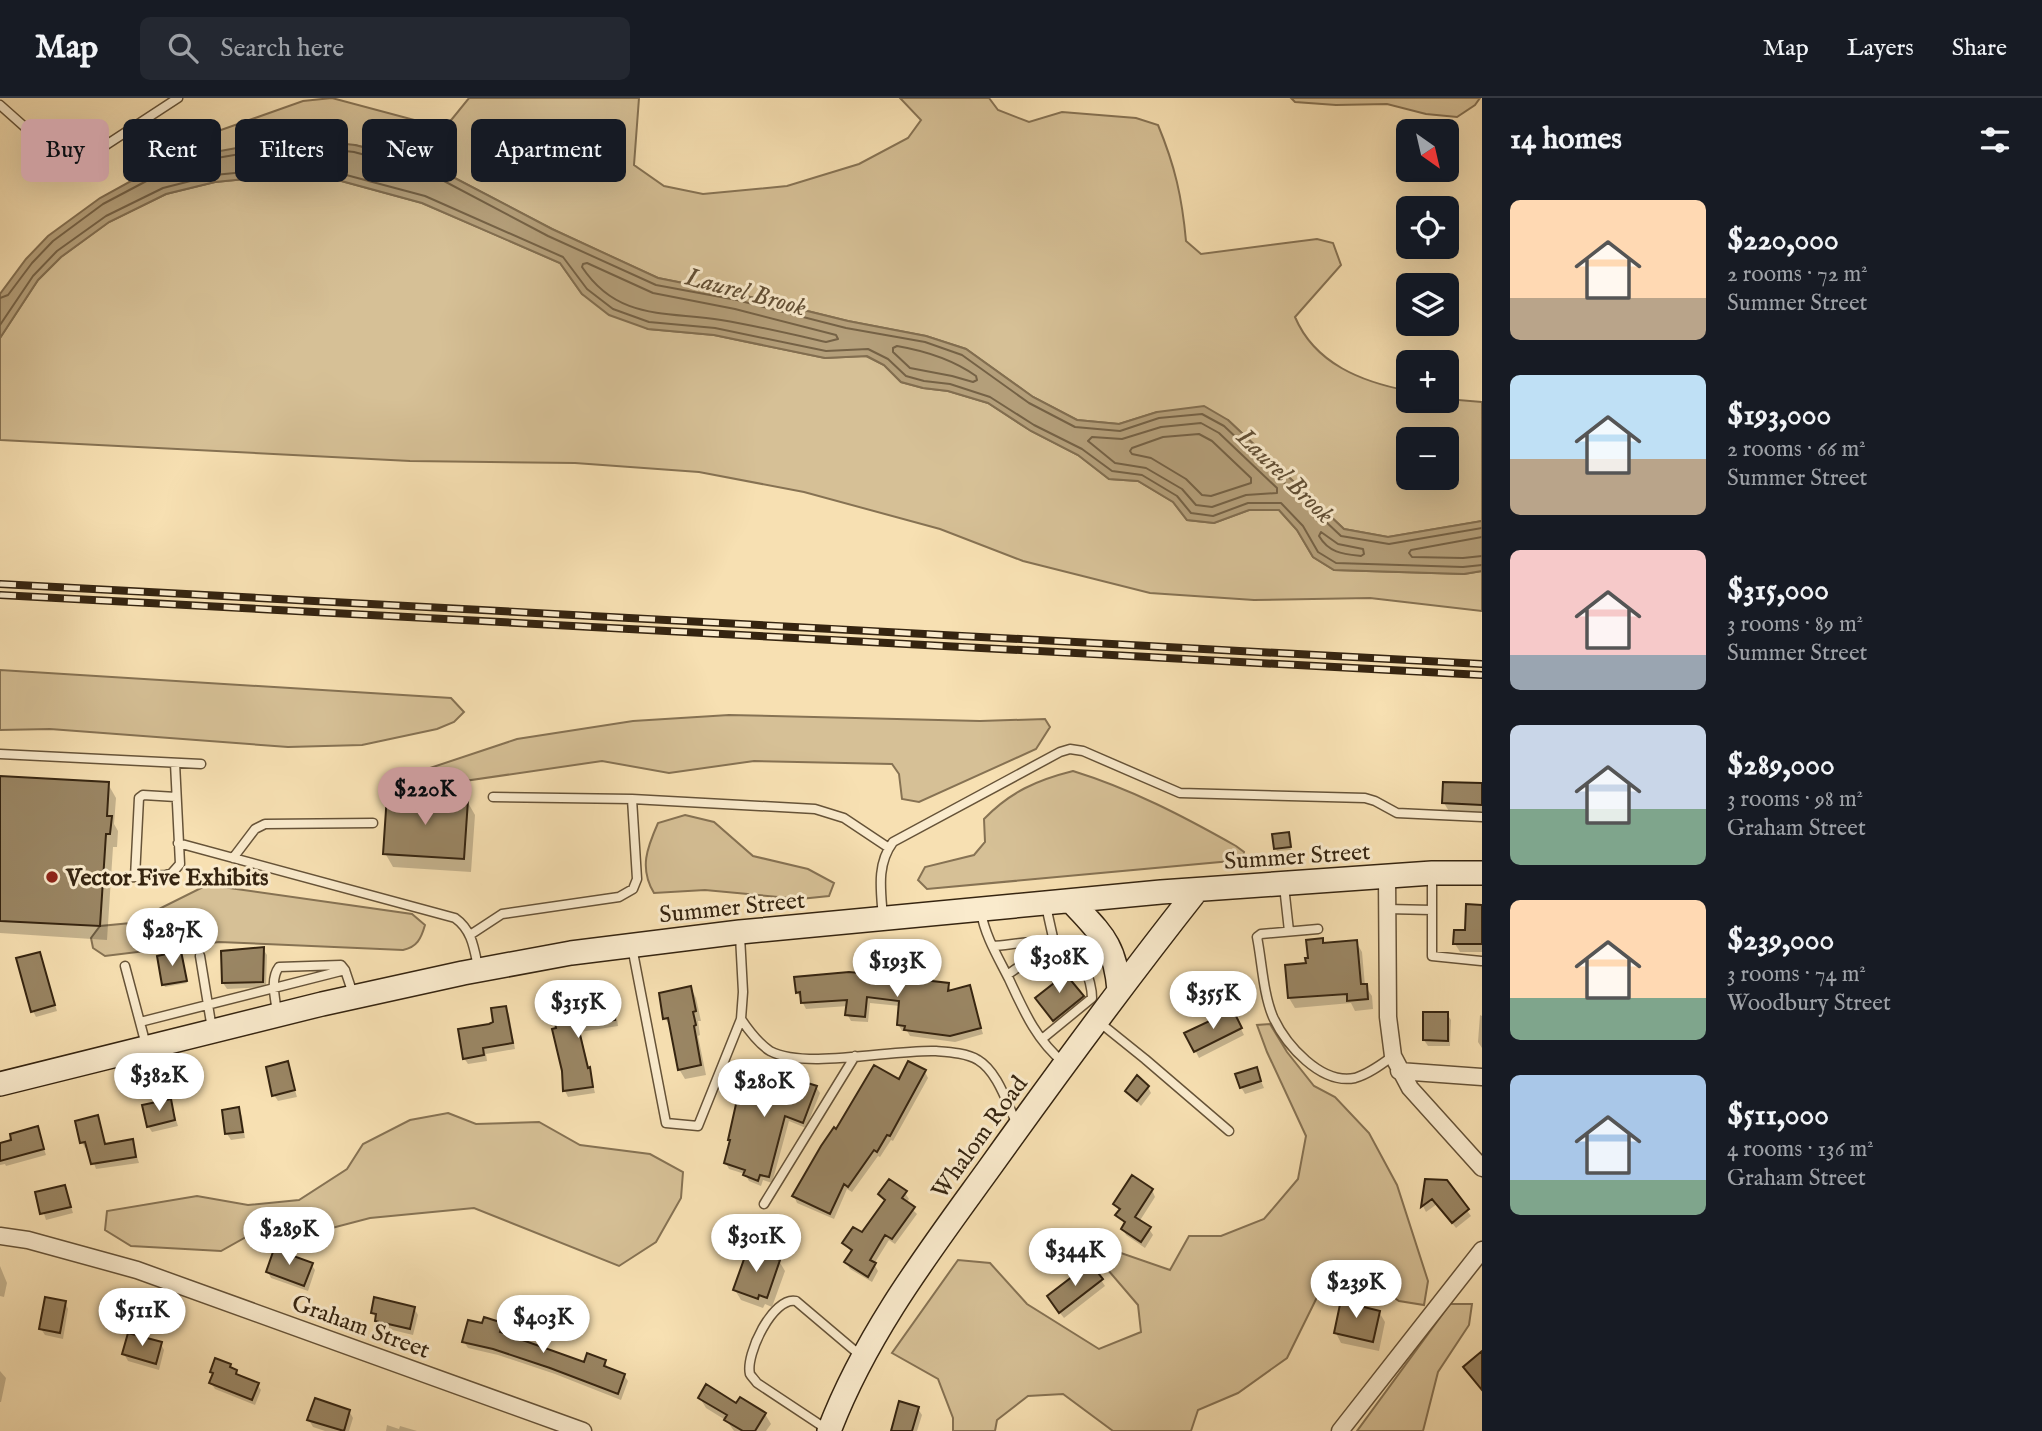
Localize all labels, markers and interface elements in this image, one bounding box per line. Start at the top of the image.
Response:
search box [140,17,630,80]
text: Map [35,27,98,69]
icon: search [164,29,202,67]
text: Search here [220,32,344,65]
text: Map [1763,33,1809,64]
text: Layers [1847,33,1914,64]
text: Share [1952,33,2007,64]
chip: Buy [21,119,109,182]
chip: Rent [123,119,221,182]
chip: Filters [235,119,348,182]
chip: New [362,119,457,182]
chip: Apartment [471,119,626,182]
north arrow [1396,119,1460,182]
map controls [1396,119,1459,490]
text: 14 homes [1510,121,1622,159]
icon: filters [1976,121,2014,159]
button: locate [1396,196,1459,259]
text: $220,000 [1727,222,1839,260]
icon: home [1566,228,1650,312]
water label: Laurel Brook [681,260,810,325]
text: 2 rooms · 72 m² [1727,260,1868,289]
button: layers [1396,273,1459,336]
text: Summer Street [1727,289,1867,318]
button: + [1396,350,1459,413]
text: $193,000 [1727,397,1831,435]
icon: home [1566,403,1650,487]
water label: Laurel Brook [1228,421,1341,531]
button: − [1396,427,1459,490]
text: 2 rooms · 66 m² [1727,435,1866,464]
text: Summer Street [1727,464,1867,493]
text: $315,000 [1727,572,1829,610]
icon: home [1566,578,1650,662]
text: 3 rooms · 89 m² [1727,610,1863,639]
text: Summer Street [1727,639,1867,668]
text: $289,000 [1727,747,1835,785]
icon: home [1566,753,1650,837]
pin: $220K [376,768,474,827]
text: $220K [394,775,456,804]
text: 3 rooms · 98 m² [1727,785,1863,814]
text: Graham Street [1727,814,1866,843]
street label: Summer Street [1223,837,1371,878]
place label: Vector Five Exhibits [65,863,269,894]
marker: Vector Five Exhibits [44,869,60,885]
street label: Summer Street [658,885,807,932]
pin: $287K [123,908,221,968]
text: $287K [142,916,202,945]
text: $239,000 [1727,922,1834,960]
icon: home [1566,928,1650,1012]
pin: $308K [1010,936,1108,995]
pin: $193K [848,940,946,999]
text: $308K [1030,943,1088,972]
text: $193K [869,947,925,976]
text: 3 rooms · 74 m² [1727,960,1866,989]
pin: $355K [1164,972,1262,1031]
text: $355K [1186,979,1240,1008]
pin: $315K [529,981,627,1040]
text: $315K [551,988,605,1017]
text: Woodbury Street [1727,989,1891,1018]
pin: $382K [110,1054,208,1113]
pin: $280K [715,1060,813,1119]
text: $382K [130,1061,188,1090]
text: $280K [734,1067,794,1096]
street label: Whalom Road [925,1070,1035,1205]
text: $511,000 [1727,1097,1829,1135]
icon: home [1566,1103,1650,1187]
text: 4 rooms · 136 m² [1727,1135,1874,1164]
text: Graham Street [1727,1164,1866,1193]
pin: $289K [240,1208,338,1267]
pin: $301K [707,1214,805,1274]
text: $289K [259,1215,319,1244]
text: $301K [727,1222,785,1251]
pin: $344K [1026,1228,1124,1288]
text: $344K [1045,1236,1105,1265]
pin: $239K [1307,1260,1405,1320]
text: $239K [1327,1268,1385,1297]
pin: $511K [93,1288,191,1348]
street label: Graham Street [287,1288,434,1367]
text: $511K [115,1296,169,1325]
pin: $403K [494,1296,592,1355]
text: $403K [513,1303,573,1332]

